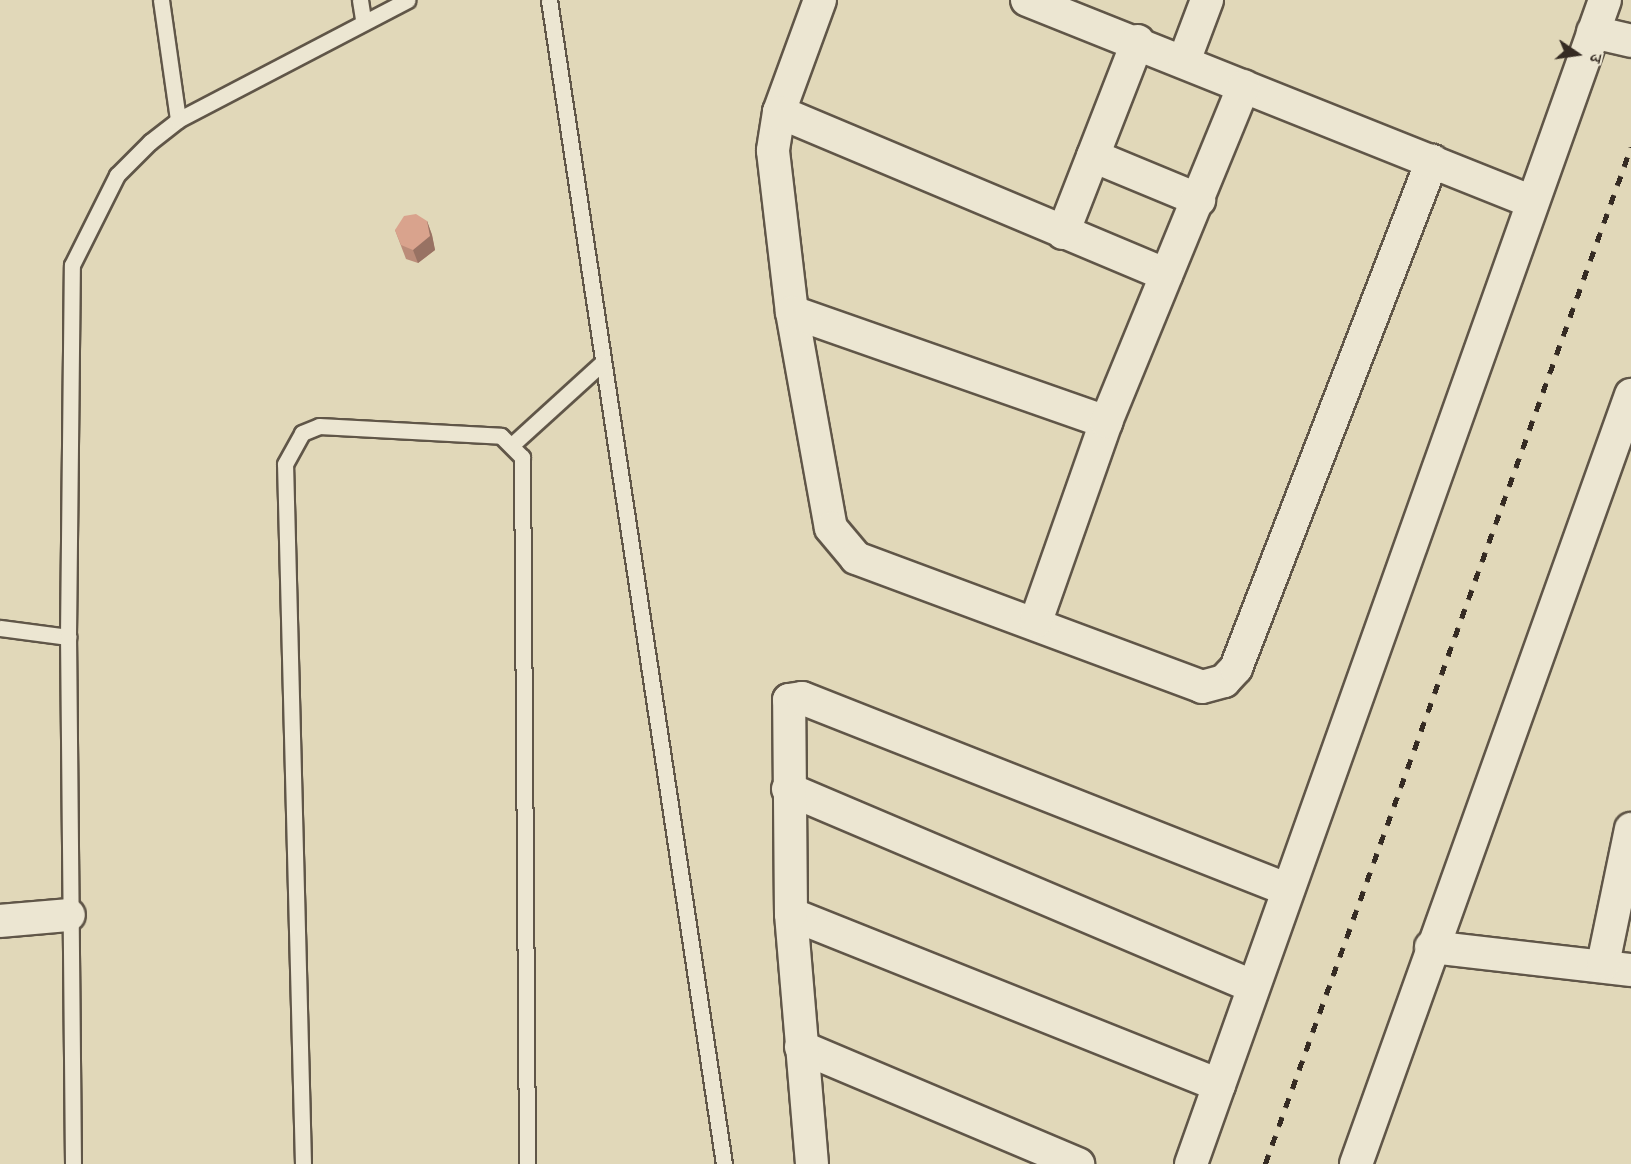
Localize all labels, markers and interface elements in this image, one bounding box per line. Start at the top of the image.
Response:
north arrow [1547,24,1607,84]
text: उ [1586,52,1603,64]

